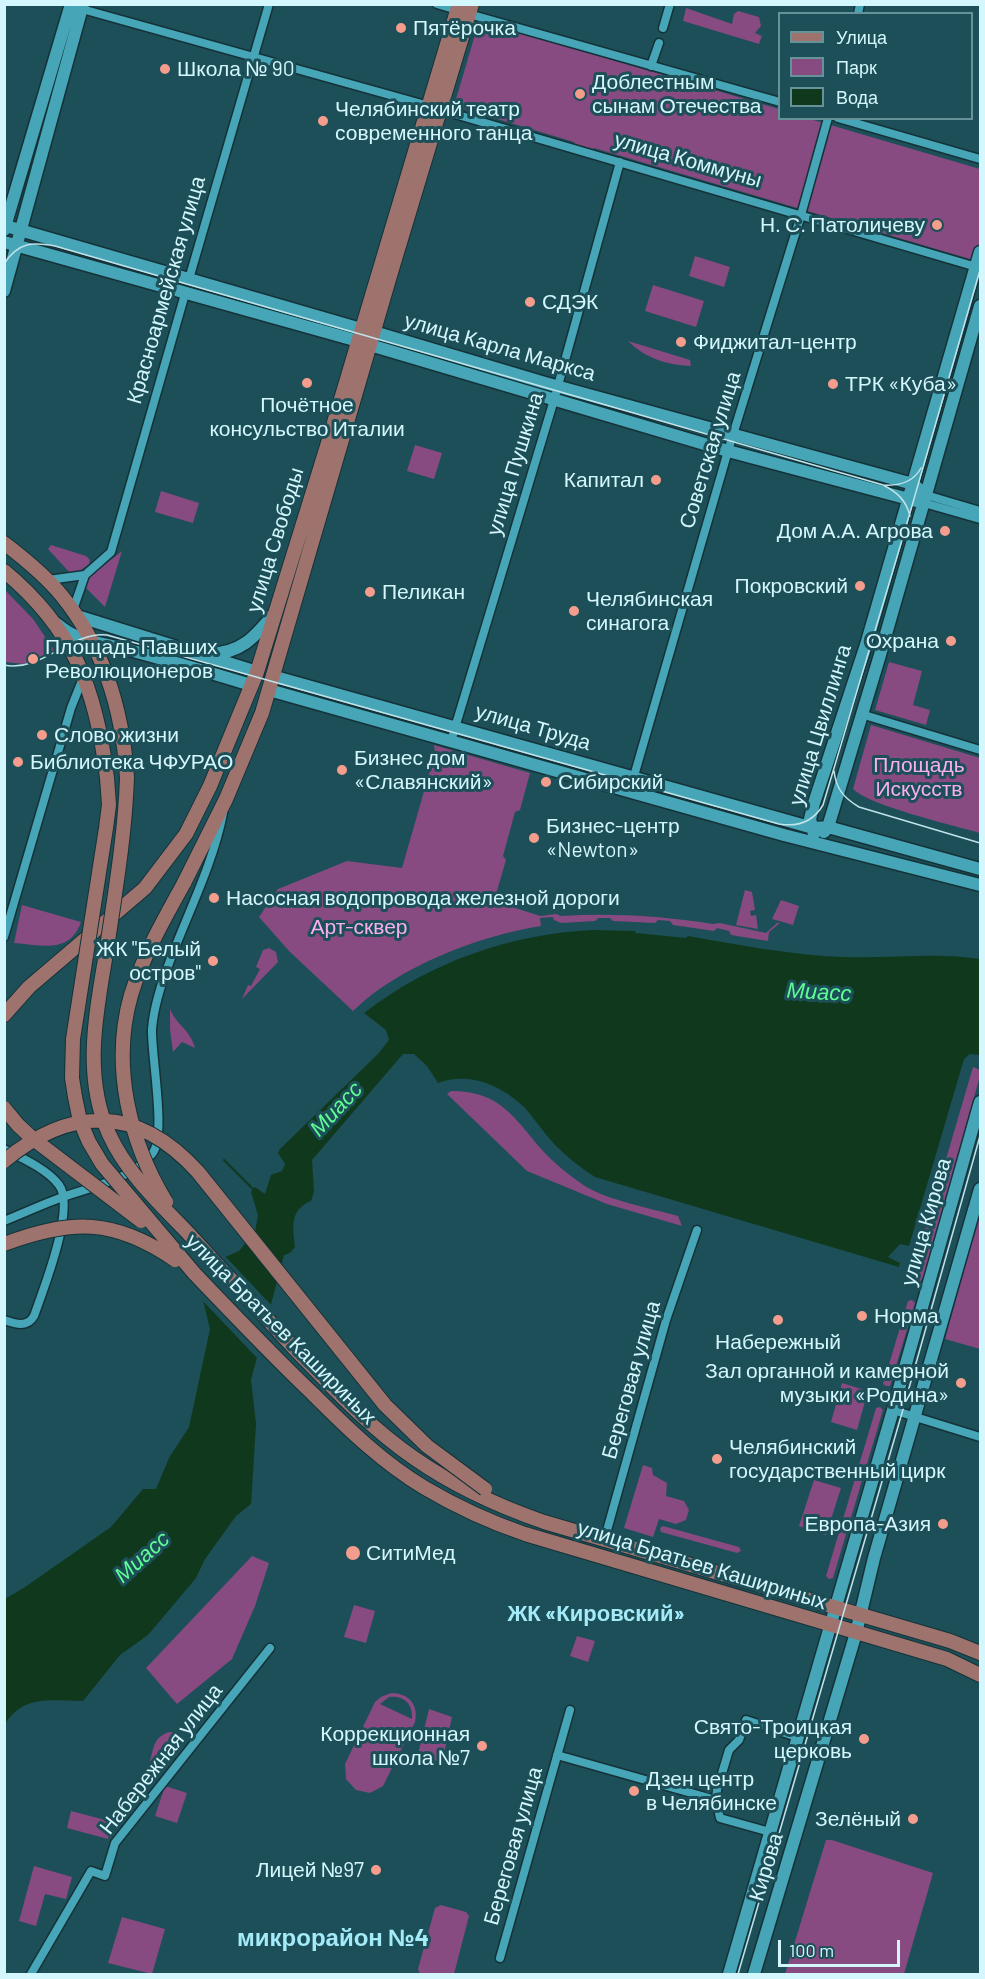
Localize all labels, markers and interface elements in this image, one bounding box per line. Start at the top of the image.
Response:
legend [778,12,973,120]
place label: Пятёрочка [413,15,516,41]
marker: Пятёрочка [394,21,408,35]
text: Улица [836,26,887,48]
place label: Школа № 90 [177,56,295,82]
text: Парк [836,56,877,78]
marker: Школа № 90 [158,62,172,76]
place label: Доблестным сынам Отечества [592,69,762,119]
text: Вода [836,86,878,108]
marker: Доблестным сынам Отечества [573,87,587,101]
place label: Челябинский театр современного танца [335,96,532,146]
marker: Челябинский театр современного танца [316,114,330,128]
street label: улица Коммуны [611,127,765,193]
street label: Красноармейская улица [121,173,211,407]
place label: Н. С. Патоличеву [760,212,925,238]
marker: Н. С. Патоличеву [930,218,944,232]
place label: СДЭК [542,289,598,315]
marker: СДЭК [523,295,537,309]
street label: улица Карла Маркса [402,308,598,386]
place label: Фиджитал-центр [693,329,857,355]
marker: Фиджитал-центр [674,335,688,349]
street label: Советская улица [674,368,746,532]
place label: ТРК «Куба» [845,371,957,397]
marker: Почётное консульство Италии [300,376,314,390]
marker: ТРК «Куба» [826,377,840,391]
street label: улица Пушкина [481,389,549,539]
place label: Почётное консульство Италии [209,392,405,442]
street label: улица Свободы [241,464,309,616]
place label: Капитал [564,467,644,493]
marker: Капитал [649,473,663,487]
place label: Дом А.А. Агрова [777,518,933,544]
marker: Дом А.А. Агрова [938,524,952,538]
place label: Покровский [735,573,848,599]
place label: Пеликан [382,579,465,605]
marker: Покровский [853,579,867,593]
marker: Пеликан [363,585,377,599]
place label: Челябинская синагога [586,586,713,636]
marker: Челябинская синагога [567,604,581,618]
place label: Охрана [866,628,939,654]
place label: Площадь Павших Революционеров [45,634,218,684]
marker: Охрана [944,634,958,648]
street label: улица Цвиллинга [784,641,856,809]
marker: Площадь Павших Революционеров [26,652,40,666]
street label: улица Труда [472,699,594,755]
place label: Слово жизни [54,722,179,748]
marker: Слово жизни [35,728,49,742]
place label: Бизнес дом «Славянский» [354,745,493,795]
place label: Библиотека ЧФУРАО [30,749,233,775]
park label: Площадь Искусств [873,752,965,802]
marker: Библиотека ЧФУРАО [11,755,25,769]
marker: Бизнес дом «Славянский» [335,763,349,777]
place label: Сибирский [558,769,663,795]
marker: Сибирский [539,775,553,789]
place label: Бизнес-центр «Newton» [546,813,680,863]
marker: Бизнес-центр «Newton» [527,831,541,845]
place label: Насосная водопровода железной дороги [226,885,620,911]
marker: Насосная водопровода железной дороги [207,891,221,905]
park label: Арт-сквер [310,914,408,940]
place label: ЖК "Белый остров" [96,936,201,986]
marker: ЖК "Белый остров" [206,954,220,968]
water label: Миасс [786,977,852,1007]
water label: Миасс [304,1076,368,1142]
street label: улица Кирова [896,1155,956,1289]
street label: улица Братьев Кашириных [180,1228,382,1430]
street label: Береговая улица [596,1298,666,1462]
place label: Норма [874,1303,939,1329]
marker: Норма [855,1309,869,1323]
marker: Набережный [771,1313,785,1327]
place label: Набережный [715,1329,841,1355]
place label: Зал органной и камерной музыки «Родина» [705,1358,949,1408]
marker: Зал органной и камерной музыки «Родина» [954,1376,968,1390]
place label: Челябинский государственный цирк [729,1434,945,1484]
marker: Челябинский государственный цирк [710,1452,724,1466]
place label: Европа-Азия [804,1511,931,1537]
street label: улица Братьев Кашириных [574,1515,830,1615]
marker: Европа-Азия [936,1517,950,1531]
water label: Миасс [109,1526,175,1588]
place label: СитиМед [366,1540,455,1566]
marker: СитиМед [344,1544,362,1562]
district label: ЖК «Кировский» [507,1601,685,1627]
street label: Набережная улица [94,1679,228,1839]
place label: Свято-Троицкая церковь [694,1714,852,1764]
place label: Коррекционная школа №7 [320,1721,470,1771]
marker: Свято-Троицкая церковь [857,1732,871,1746]
marker: Коррекционная школа №7 [475,1739,489,1753]
street label: Береговая улица [478,1764,548,1928]
place label: Дзен центр в Челябинске [646,1766,777,1816]
marker: Дзен центр в Челябинске [627,1784,641,1798]
place label: Зелёный [815,1806,901,1832]
marker: Зелёный [906,1812,920,1826]
street label: Кирова [744,1830,788,1904]
place label: Лицей №97 [256,1857,364,1883]
marker: Лицей №97 [369,1863,383,1877]
district label: микрорайон №4 [237,1924,429,1952]
scale bar [781,1928,902,1966]
text: 100 m [789,1939,834,1961]

